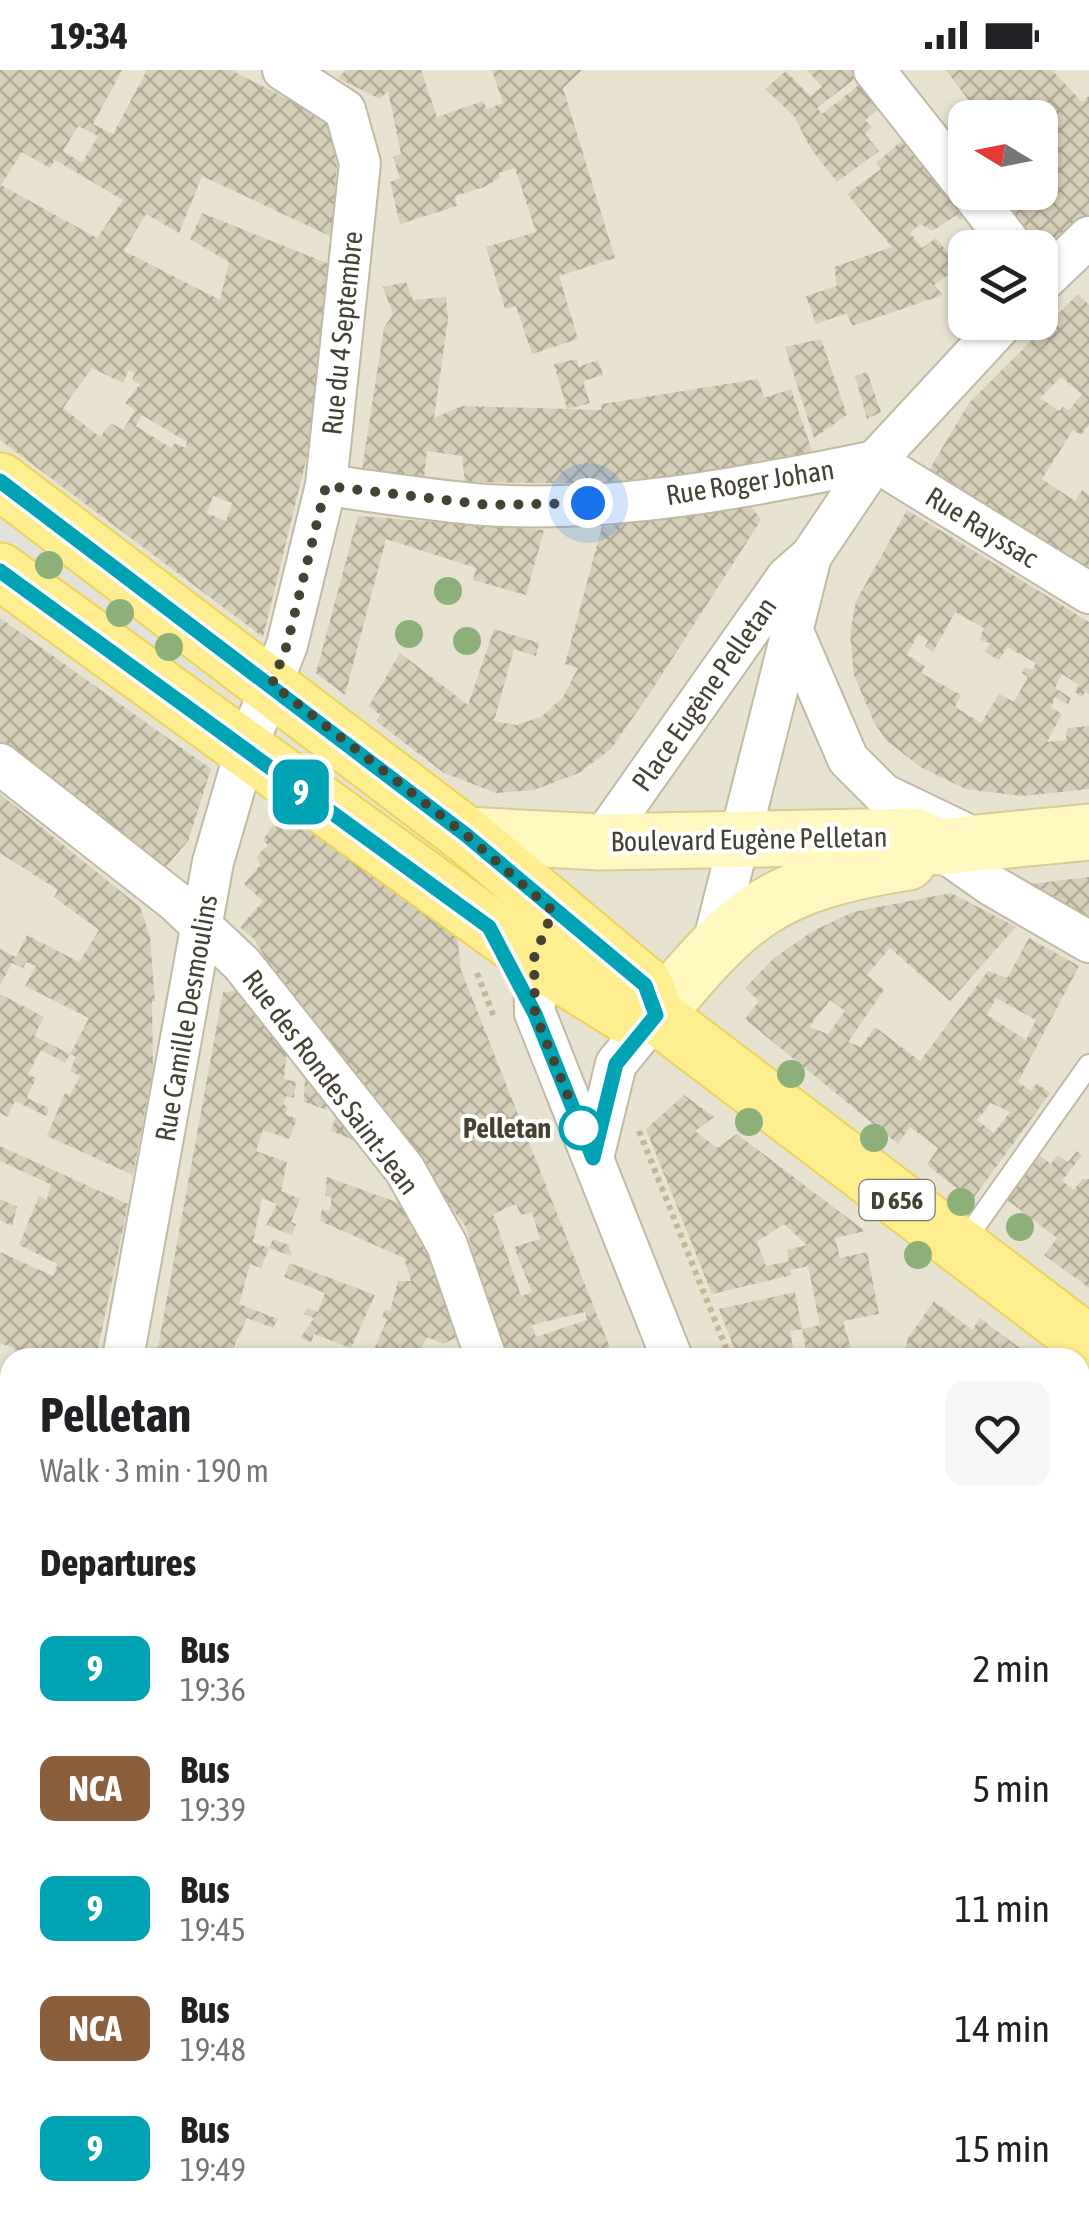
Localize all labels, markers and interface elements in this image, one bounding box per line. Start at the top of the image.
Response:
text: 19:34 [50,14,128,57]
north arrow [948,100,1058,210]
map controls [948,100,1058,340]
street label: Rue du 4 Septembre [315,230,369,436]
button: layers [948,230,1058,340]
street label: Rue Roger Johan [664,453,836,511]
your location [563,478,613,528]
street label: Rue Rayssac [920,480,1044,574]
street label: Place Eugène Pelletan [625,591,783,797]
line badge: 9 [268,760,334,824]
text: 9 [293,772,309,812]
street label: Boulevard Eugène Pelletan [610,821,888,857]
street label: Rue Camille Desmoulins [149,892,223,1144]
street label: Rue des Rondes Saint-Jean [236,964,426,1200]
marker: Pelletan [560,1107,602,1149]
place label: Pelletan [463,1112,551,1144]
road number: D 656 [860,1180,934,1220]
button: heart [945,1381,1050,1486]
text: Pelletan [40,1387,191,1442]
text: Walk · 3 min · 190 m [40,1452,269,1489]
text: Departures [40,1541,196,1584]
text: Bus [180,1628,230,1671]
text: 2 min [972,1647,1050,1690]
text: 9 [87,1648,103,1688]
text: 19:36 [180,1671,246,1708]
text: Bus [180,1748,230,1791]
text: 5 min [972,1767,1050,1810]
text: NCA [68,1768,122,1808]
text: 19:39 [180,1791,246,1828]
text: Bus [180,1868,230,1911]
text: 11 min [955,1887,1050,1930]
text: 9 [87,1888,103,1928]
text: 19:45 [180,1911,246,1948]
text: Bus [180,1988,230,2031]
text: 14 min [955,2007,1050,2050]
text: NCA [68,2008,122,2048]
text: 19:48 [180,2031,246,2068]
text: Bus [180,2108,230,2151]
text: 15 min [955,2127,1050,2170]
text: 9 [87,2128,103,2168]
text: 19:49 [180,2151,246,2188]

